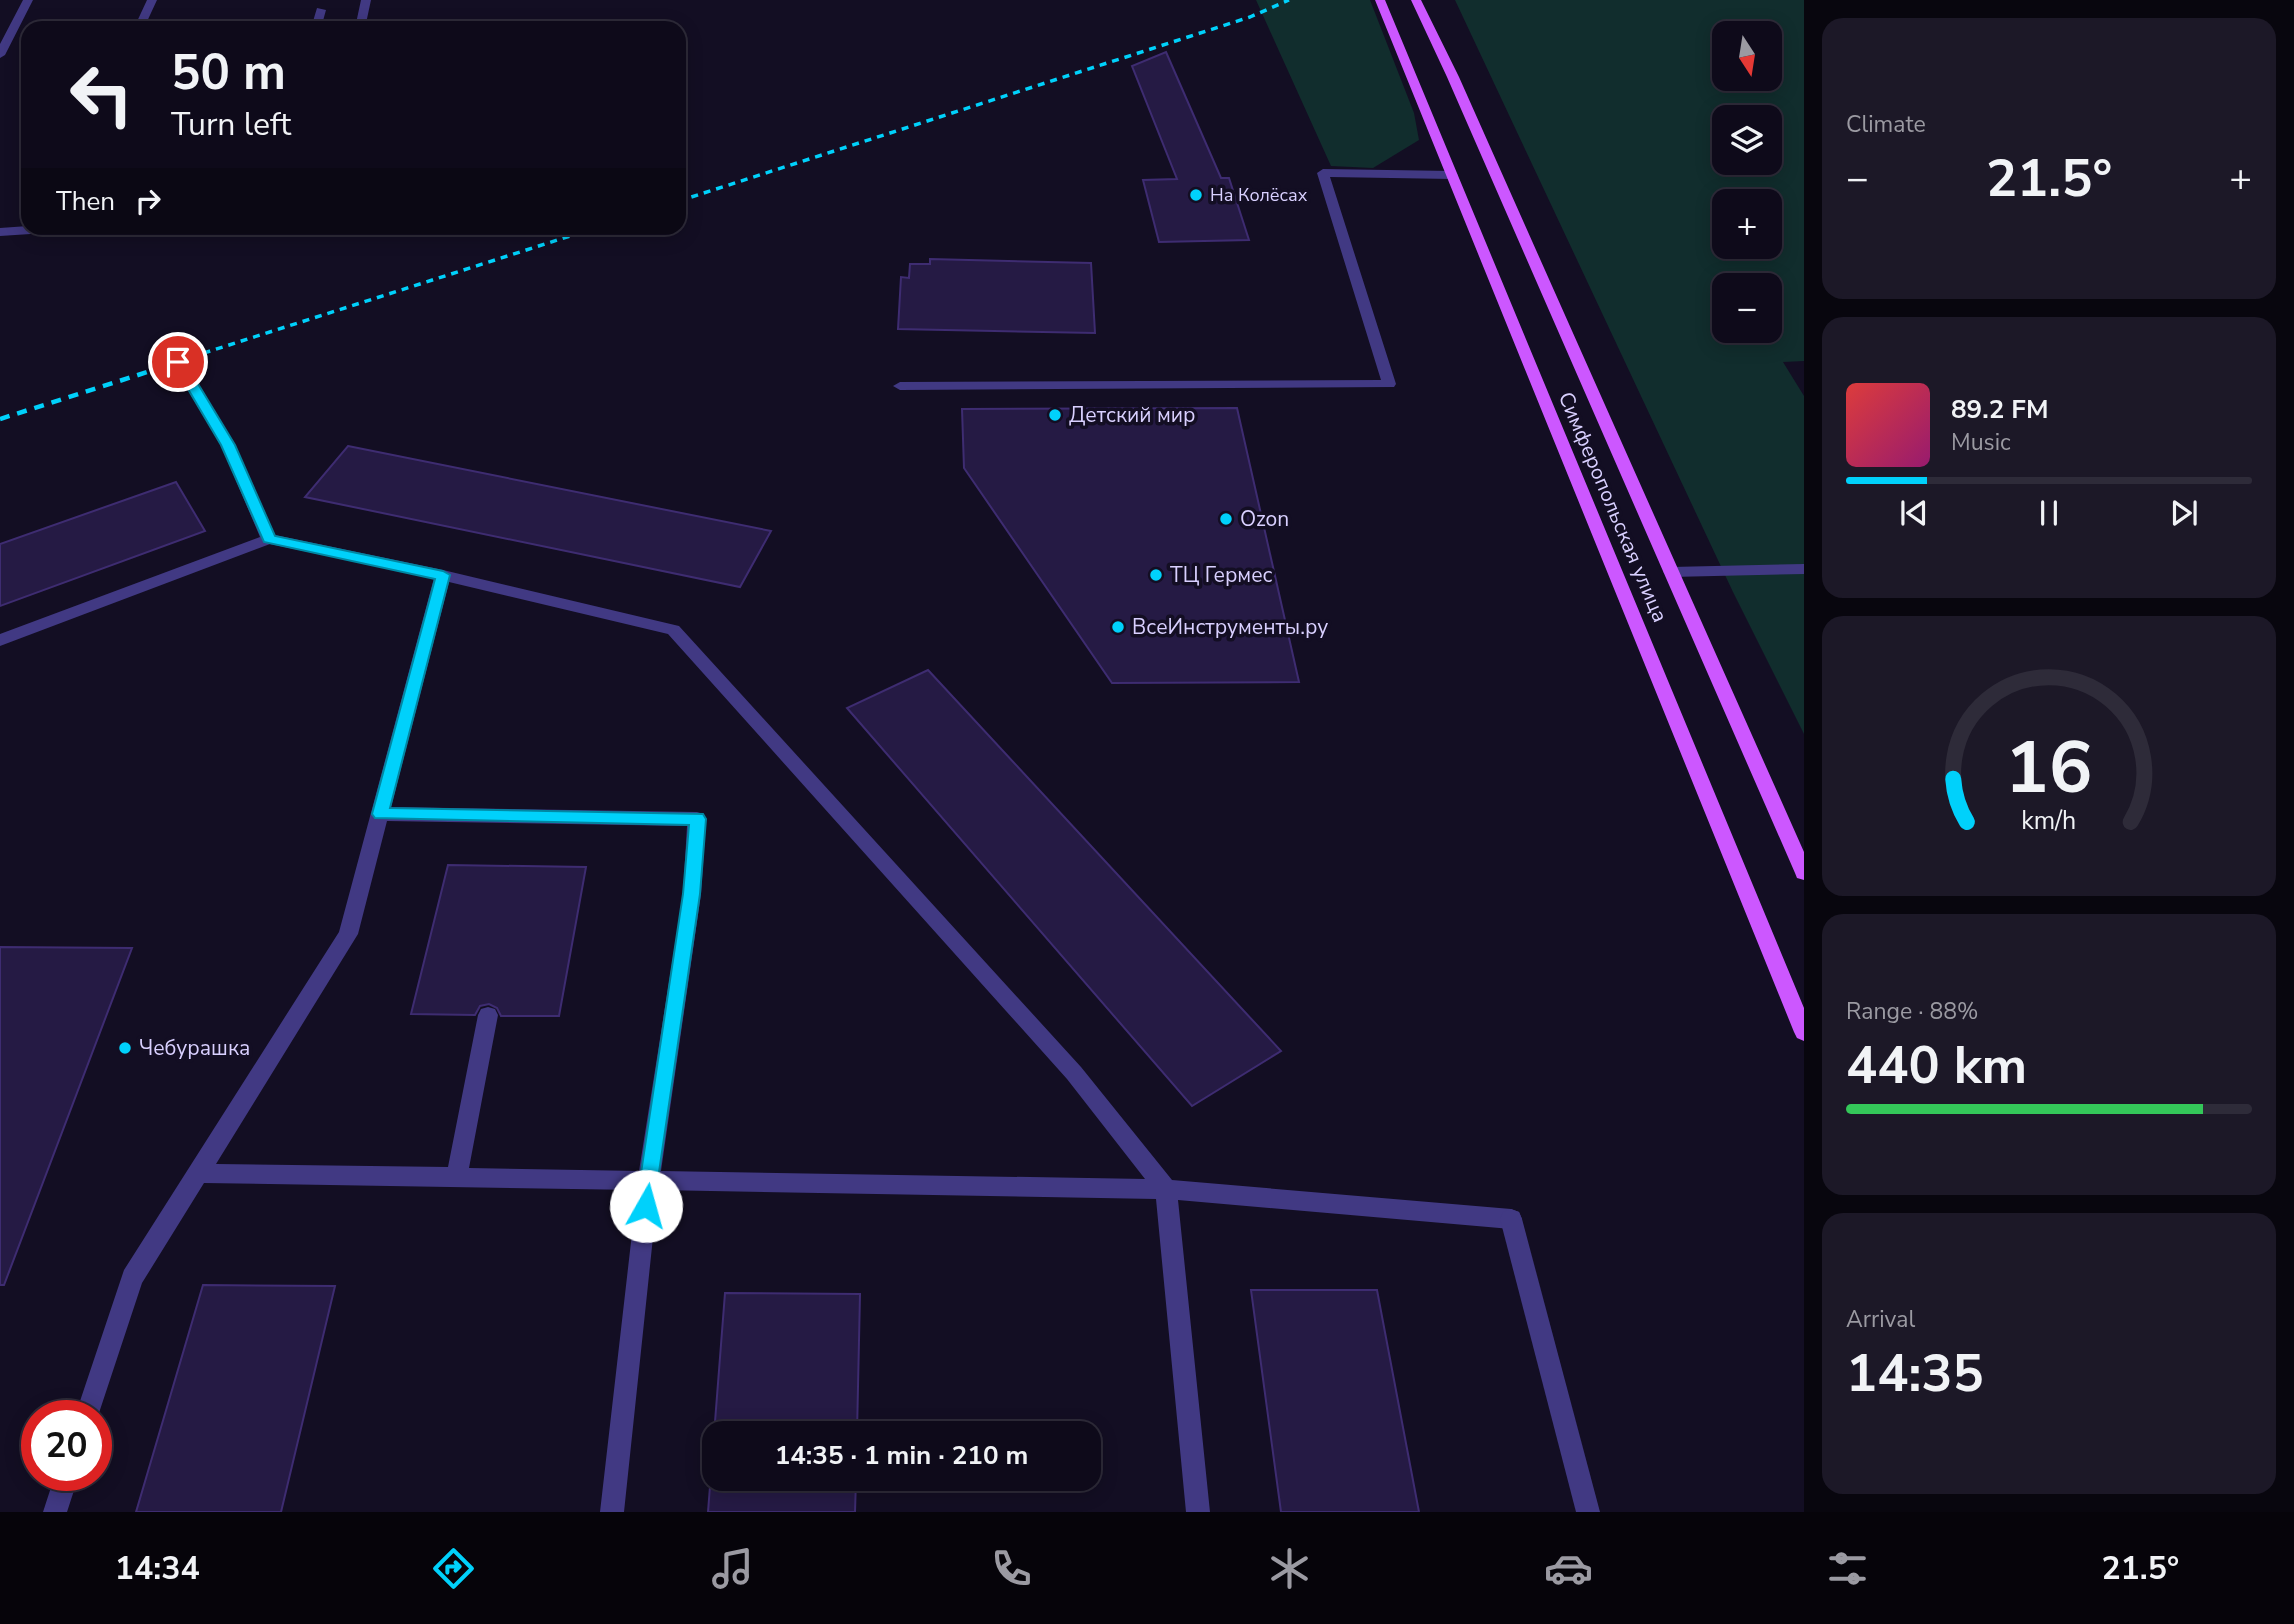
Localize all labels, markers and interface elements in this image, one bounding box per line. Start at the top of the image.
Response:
north arrow [1712,21,1782,91]
map controls [1712,21,1782,343]
text: 50 m [171,39,286,106]
icon: left [56,49,147,140]
text: Turn left [171,103,291,146]
button: layers [1712,105,1782,175]
text: Climate [1846,109,1926,140]
text: 21.5° [1986,143,2112,214]
text: − [1846,153,1869,204]
text: + [2229,153,2252,204]
icon: right [129,182,167,220]
place label: На Колёсах [1210,183,1308,207]
text: Then [56,184,115,219]
marker: На Колёсах [1188,187,1204,203]
button: + [1712,189,1782,259]
button: − [1712,273,1782,343]
pin [148,332,208,392]
icon: arrive [159,343,197,381]
street label: Симферопольская улица [1552,388,1674,626]
text: 89.2 FM [1951,392,2048,427]
place label: Детский мир [1069,401,1195,429]
marker: Детский мир [1047,407,1063,423]
text: Music [1951,427,2011,458]
icon: previous [1895,494,1933,532]
icon: pause [2030,494,2068,532]
icon: next [2165,494,2203,532]
place label: Ozon [1240,505,1289,533]
marker: Ozon [1218,511,1234,527]
place label: ТЦ Гермес [1170,561,1273,589]
marker: ТЦ Гермес [1148,567,1164,583]
place label: ВсеИнструменты.ру [1132,613,1328,641]
marker: ВсеИнструменты.ру [1110,619,1126,635]
text: 16 [2005,718,2093,818]
text: km/h [2021,804,2077,838]
text: Range · 88% [1846,996,1978,1027]
text: 440 km [1846,1030,2027,1101]
place label: Чебурашка [139,1034,250,1062]
marker: Чебурашка [117,1040,133,1056]
position arrow [609,1169,683,1243]
text: Arrival [1846,1304,1915,1335]
text: 14:35 [1846,1338,1984,1409]
speed limit sign: 20 [21,1400,112,1491]
text: 14:35 · 1 min · 210 m [775,1438,1028,1473]
icon: directions [429,1544,478,1593]
icon: music [708,1544,757,1593]
icon: phone [987,1544,1036,1593]
icon: climate [1265,1544,1314,1593]
icon: car [1544,1544,1593,1593]
icon: filters [1823,1544,1872,1593]
text: 14:34 [115,1547,200,1590]
text: 21.5° [2101,1547,2179,1590]

